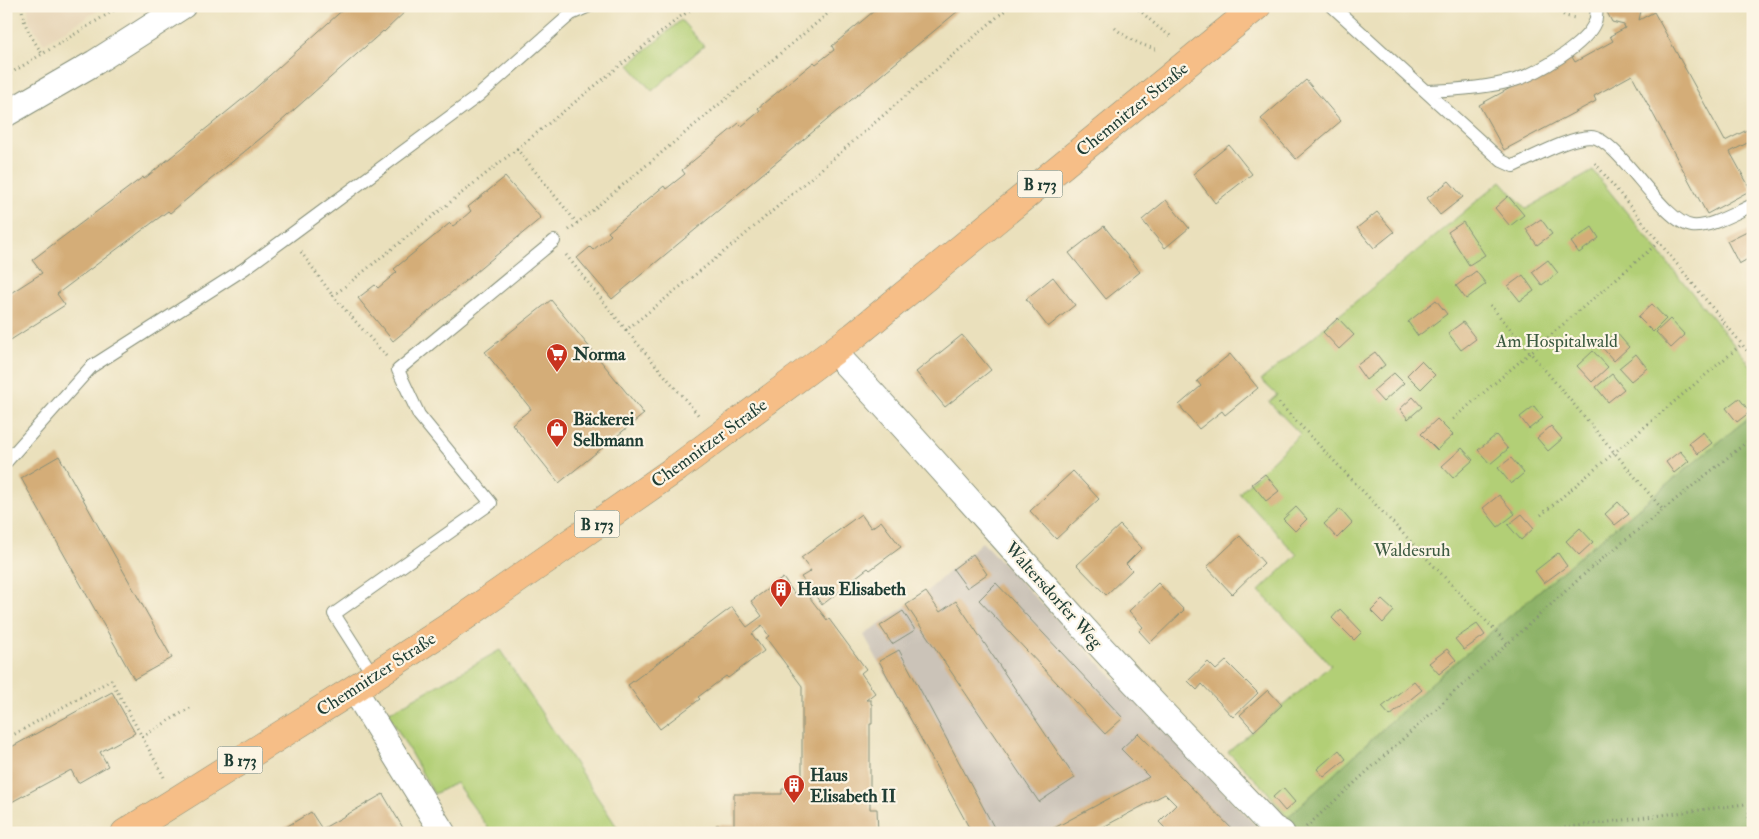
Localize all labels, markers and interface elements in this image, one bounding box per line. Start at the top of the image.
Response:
street label: Chemnitzer Straße [1072,57,1193,162]
road number: B 173 [1018,170,1062,198]
park label: Am Hospitalwald [1495,330,1618,353]
supermarket icon: Norma [545,342,569,373]
place label: Norma [572,343,626,366]
street label: Chemnitzer Straße [647,393,772,493]
place label: Bäckerei Selbmann [573,408,645,452]
shop icon: Bäckerei Selbmann [545,417,569,448]
road number: B 173 [574,510,620,538]
street label: Waltersdorfer Weg [999,536,1108,654]
park label: Waldesruh [1373,539,1451,562]
building icon: Haus Elisabeth [769,577,793,608]
place label: Haus Elisabeth [797,578,907,601]
street label: Chemnitzer Straße [312,627,441,722]
road number: B 173 [218,746,262,774]
place label: Haus Elisabeth II [810,764,896,808]
building icon: Haus Elisabeth II [782,773,806,804]

